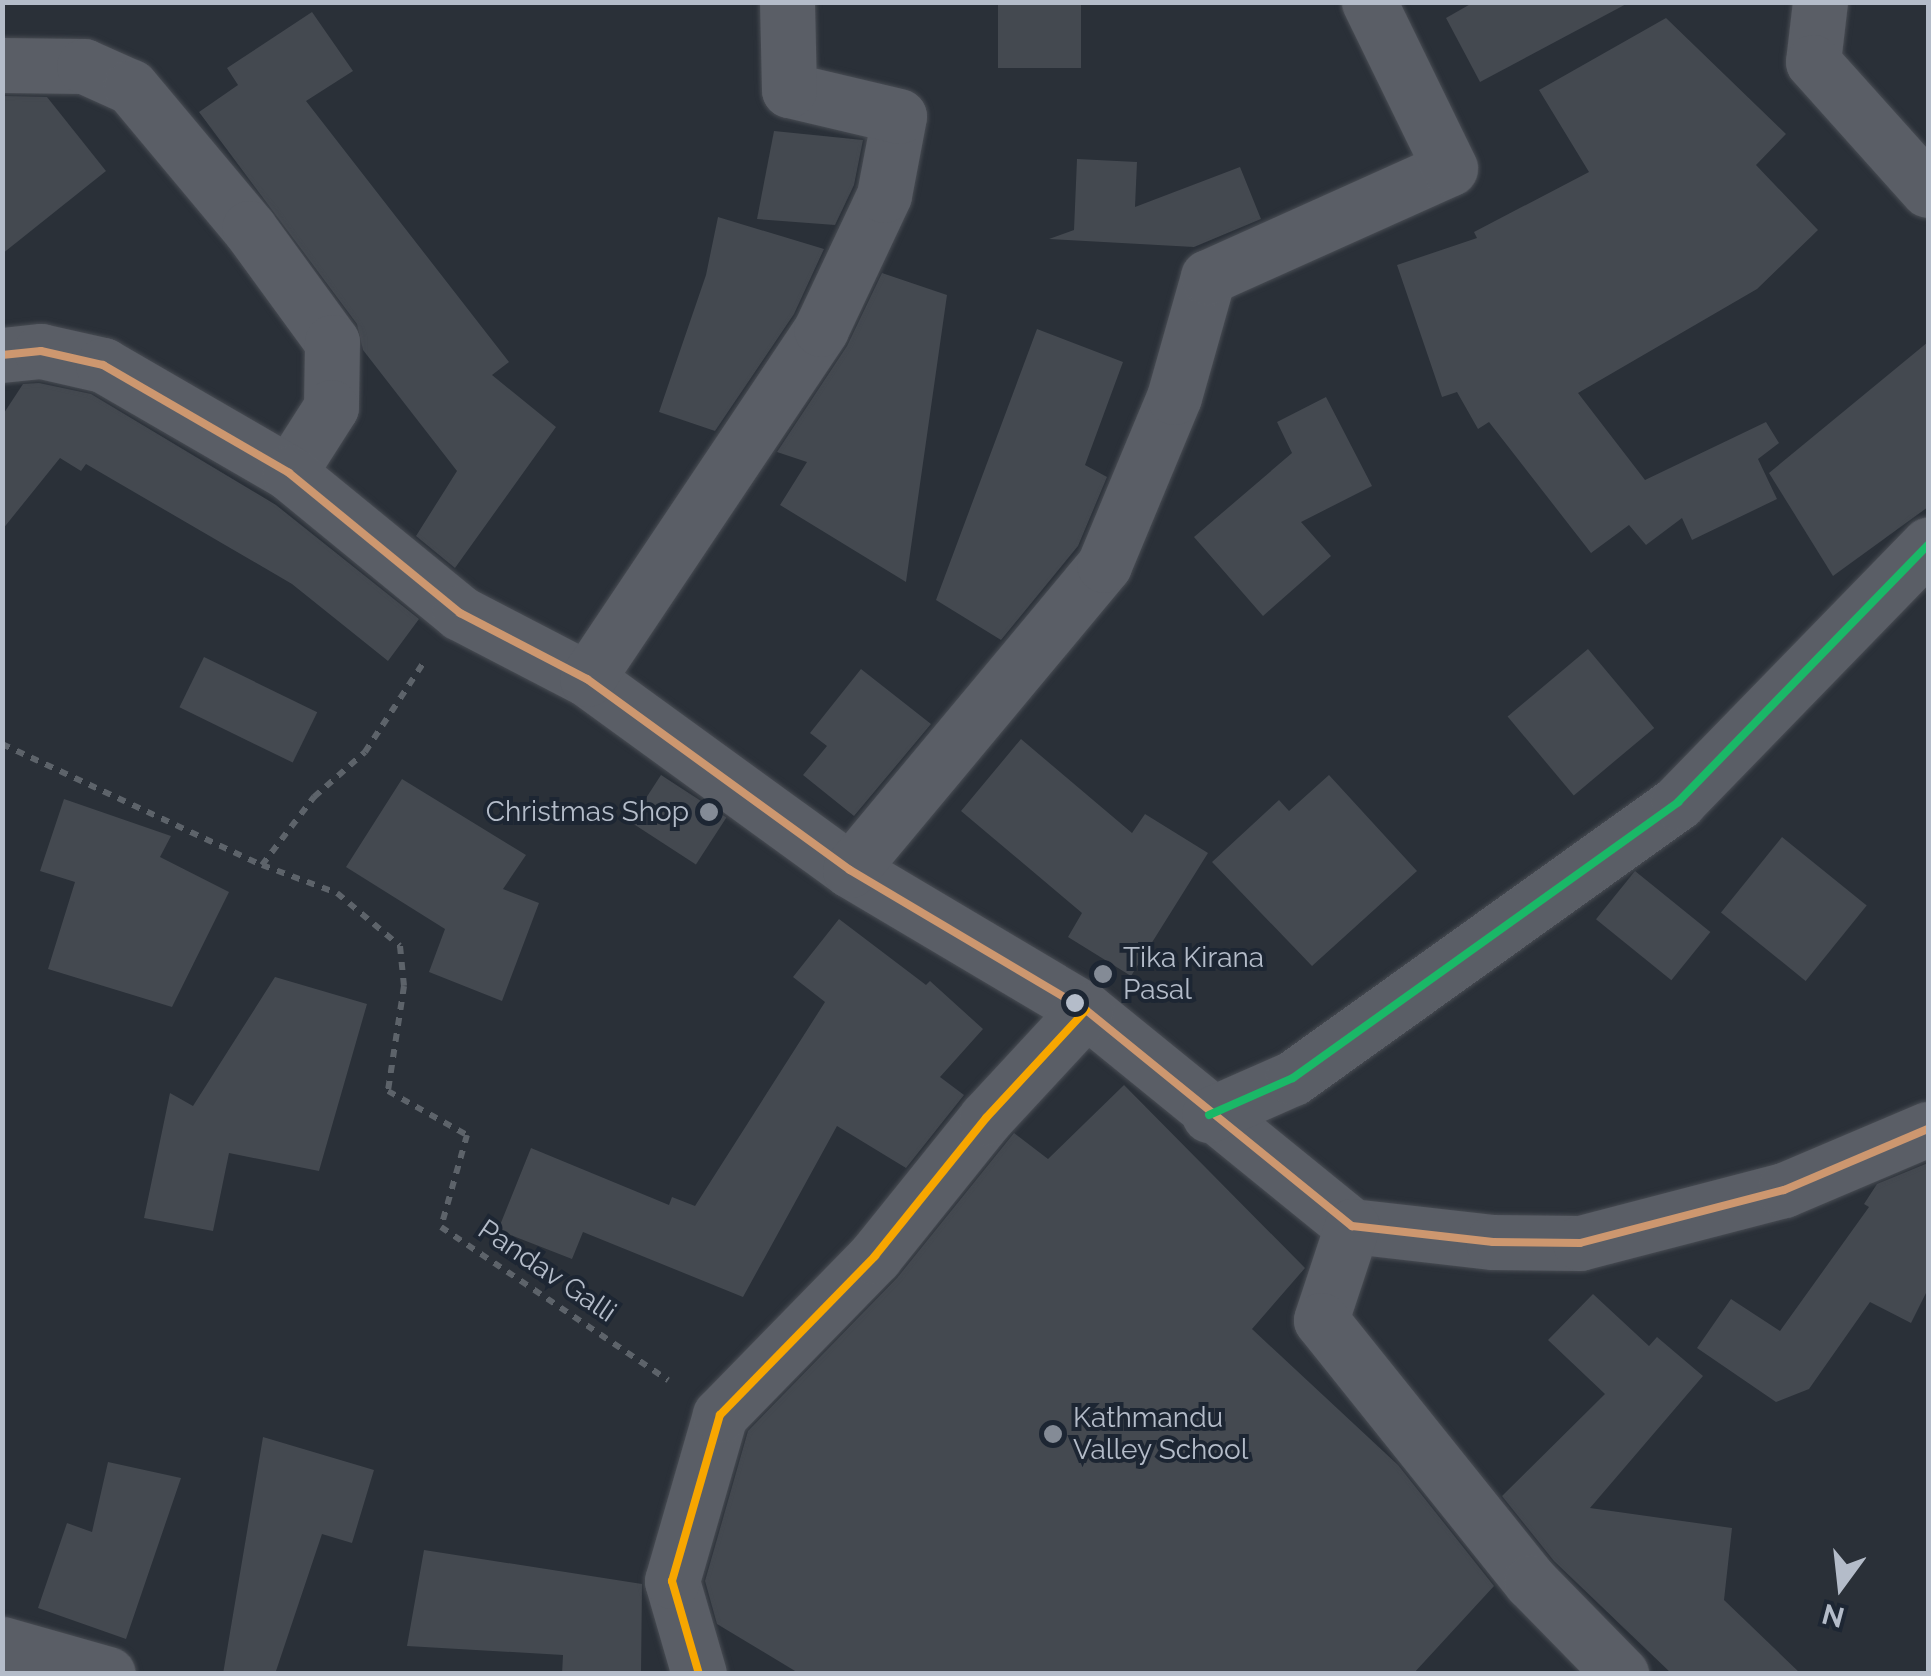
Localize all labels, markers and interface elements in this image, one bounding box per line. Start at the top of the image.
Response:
place label: Christmas Shop [486,795,689,829]
marker: Christmas Shop [698,801,720,823]
place label: Tika Kirana Pasal [1123,941,1264,1007]
marker: Tika Kirana Pasal [1092,963,1114,985]
unlabelled marker [1065,993,1085,1013]
street label: Pandav Galli [471,1212,623,1330]
place label: Kathmandu Valley School [1073,1401,1249,1467]
marker: Kathmandu Valley School [1042,1423,1064,1445]
north arrow [1791,1536,1891,1636]
text: N [1819,1597,1848,1634]

